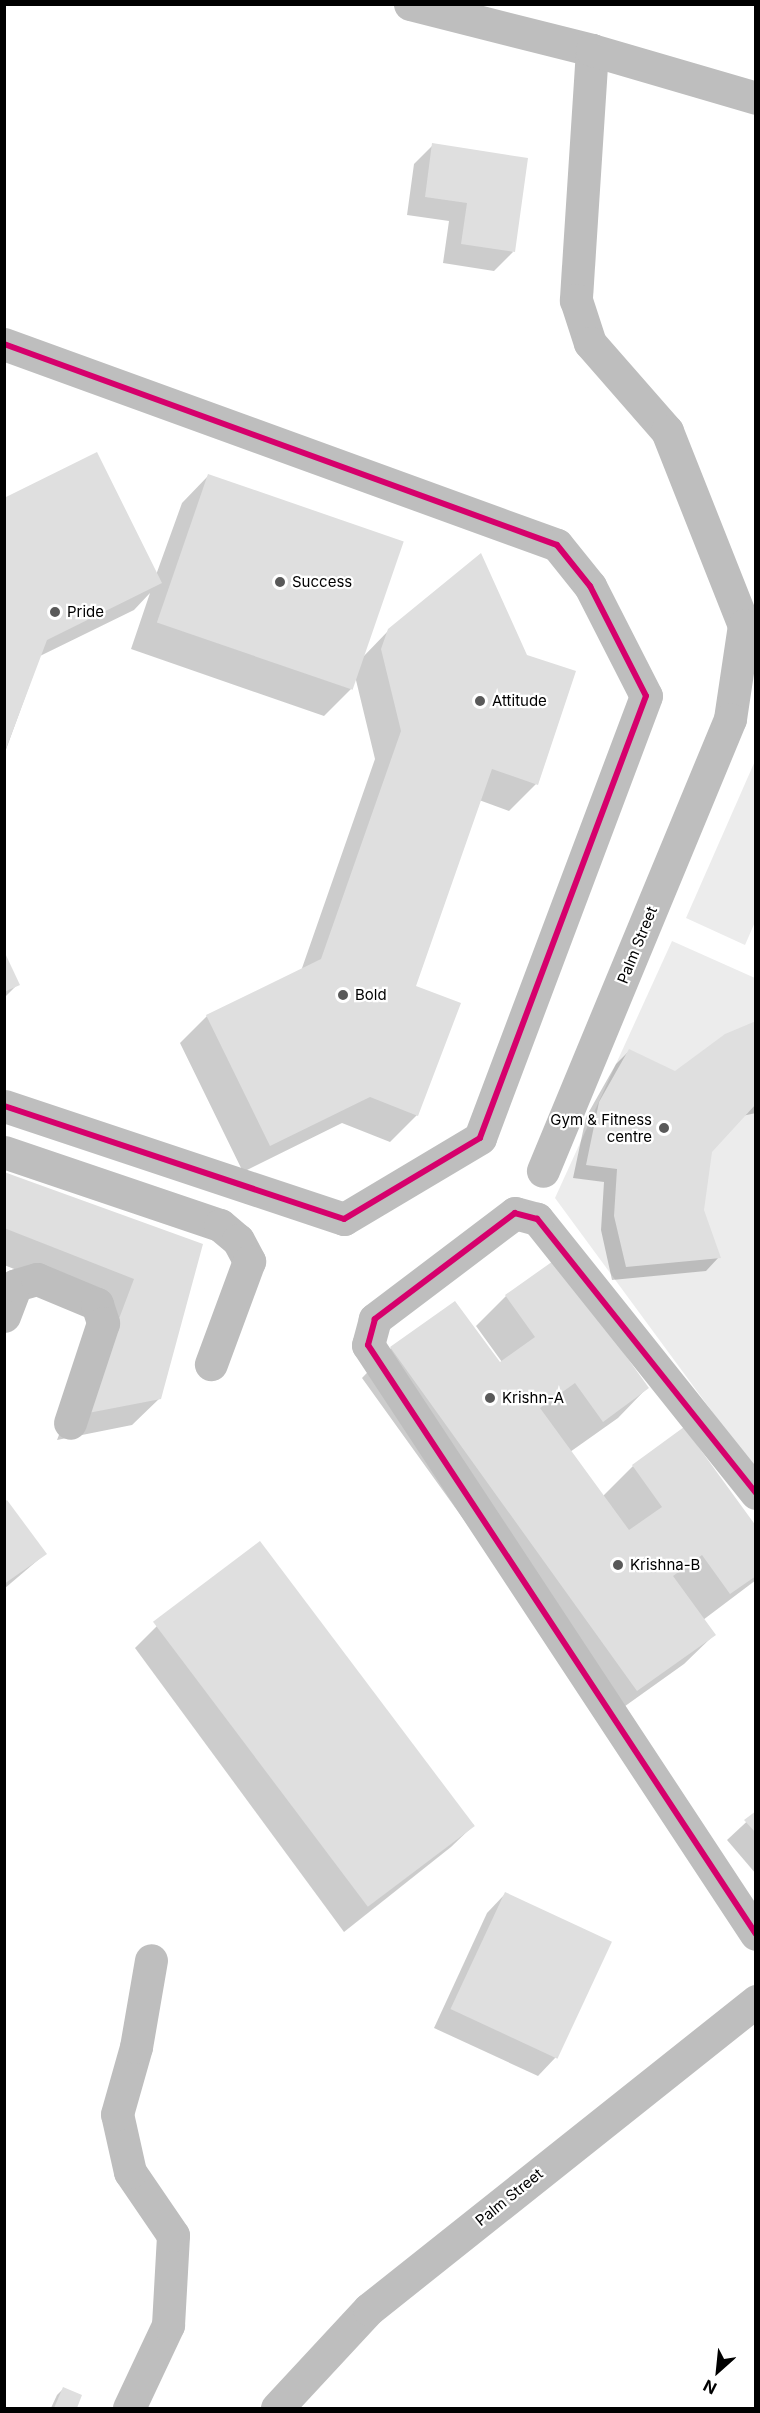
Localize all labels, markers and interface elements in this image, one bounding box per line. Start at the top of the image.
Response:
place label: Success [292,573,352,591]
marker: Success [273,575,287,589]
place label: Pride [67,603,104,621]
marker: Pride [48,605,62,619]
place label: Attitude [492,692,547,710]
marker: Attitude [473,694,487,708]
street label: Palm Street [613,904,661,986]
place label: Bold [355,986,387,1004]
marker: Bold [336,988,350,1002]
place label: Gym & Fitness centre [550,1110,652,1145]
marker: Gym & Fitness centre [657,1121,671,1135]
place label: Krishn-A [502,1389,564,1407]
marker: Krishn-A [483,1391,497,1405]
place label: Krishna-B [630,1556,700,1574]
marker: Krishna-B [611,1558,625,1572]
street label: Palm Street [472,2164,546,2230]
north arrow [688,2341,748,2401]
text: N [700,2375,720,2399]

